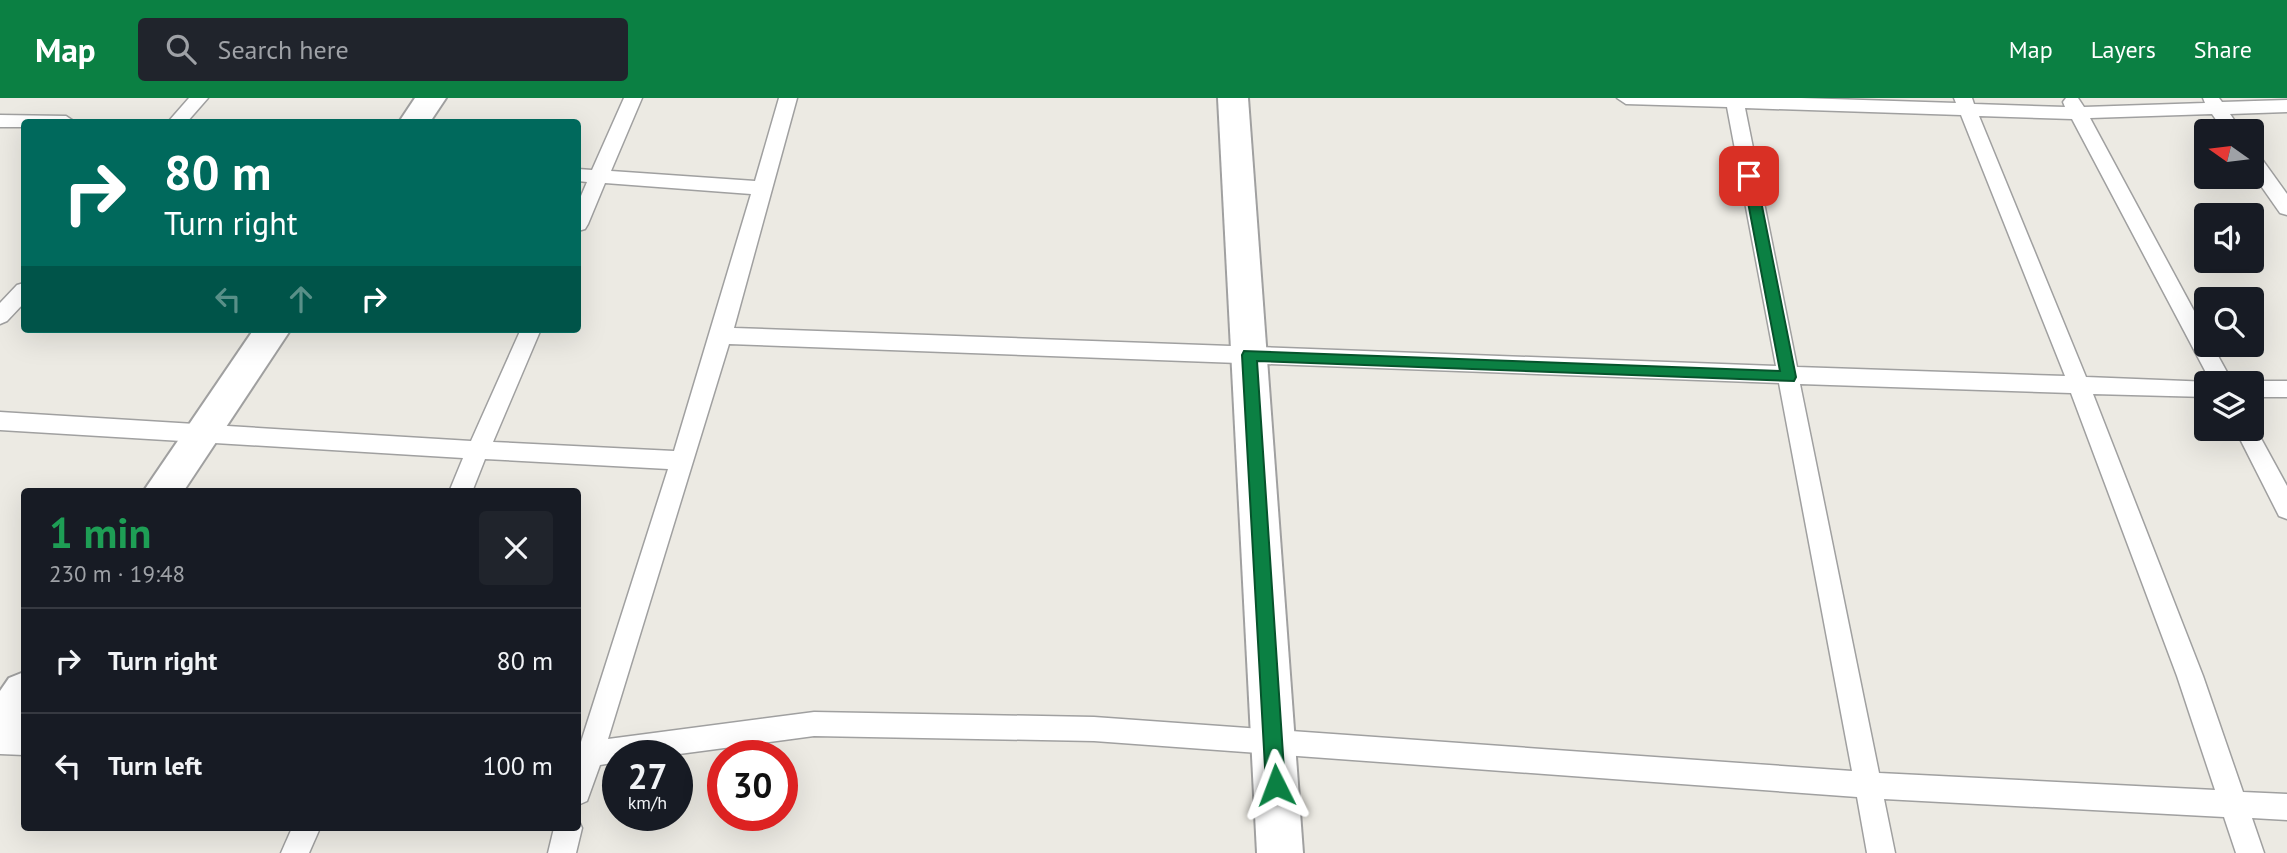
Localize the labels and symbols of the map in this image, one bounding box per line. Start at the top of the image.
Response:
north arrow [2194,119,2264,189]
pin [1719,146,1779,206]
speed limit sign: 30 [707,740,798,831]
position arrow [1239,748,1313,822]

